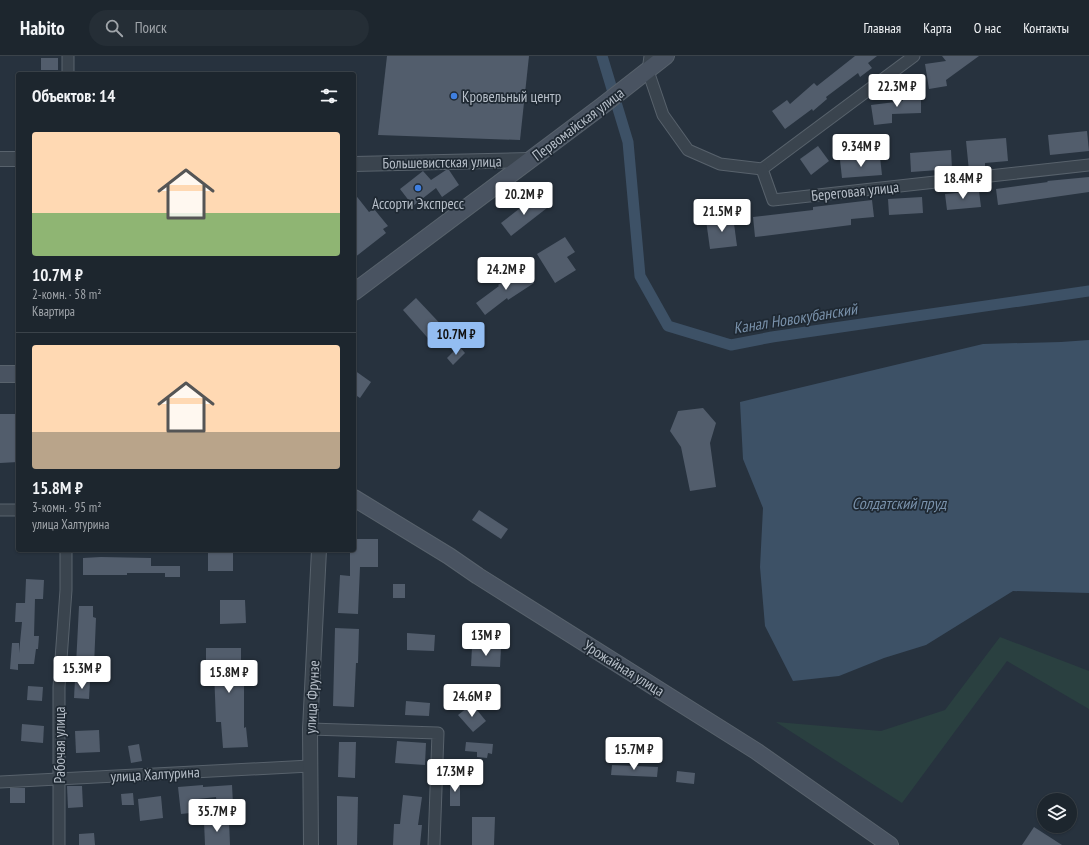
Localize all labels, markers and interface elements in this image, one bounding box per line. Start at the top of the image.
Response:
search box [89,10,369,46]
text: Habito [20,16,65,40]
icon: search [103,17,125,39]
text: Поиск [135,18,167,37]
text: Главная [863,19,901,37]
text: Карта [923,19,952,37]
text: О нас [974,19,1001,37]
text: Контакты [1023,19,1069,37]
pin: 22.3M ₽ [860,74,934,108]
text: 22.3M ₽ [878,78,916,95]
street label: Первомайская улица [528,83,628,165]
text: Объектов: 14 [32,85,115,107]
icon: filters [318,85,340,107]
place label: Кровельный центр [462,87,561,106]
marker: Кровельный центр [449,91,459,101]
pin: 9.34M ₽ [824,134,898,168]
text: 9.34M ₽ [842,138,880,155]
street label: Большевистская улица [382,151,502,173]
icon: home [150,158,222,230]
pin: 18.4M ₽ [926,166,1000,200]
text: 18.4M ₽ [944,170,982,187]
street label: Береговая улица [810,177,900,205]
pin: 20.2M ₽ [487,182,561,216]
marker: Ассорти Экспресс [413,183,423,193]
text: 20.2M ₽ [505,186,543,203]
place label: Ассорти Экспресс [372,194,465,213]
pin: 21.5M ₽ [685,199,759,233]
text: 21.5M ₽ [703,203,741,220]
pin: 24.2M ₽ [469,257,543,291]
text: 24.2M ₽ [487,261,525,278]
text: 10.7M ₽ [32,264,83,286]
text: 2-комн. · 58 m² [32,286,102,303]
water label: Канал Новокубанский [732,298,860,338]
text: Квартира [32,303,75,320]
pin: 10.7M ₽ [419,322,493,356]
text: 10.7M ₽ [437,326,475,343]
icon: home [150,371,222,443]
text: 15.8M ₽ [32,477,83,499]
water label: Солдатский пруд [852,493,947,513]
text: 3-комн. · 95 m² [32,499,102,516]
text: улица Халтурина [32,516,109,533]
pin: 13M ₽ [458,623,514,657]
text: 13M ₽ [471,627,501,644]
street label: Урожайная улица [580,636,668,700]
pin: 15.3M ₽ [45,656,119,690]
text: 15.3M ₽ [63,660,101,677]
pin: 15.8M ₽ [192,660,266,694]
street label: улица Фрунзе [301,660,323,734]
text: 15.8M ₽ [210,664,248,681]
pin: 24.6M ₽ [435,684,509,718]
text: 24.6M ₽ [453,688,491,705]
street label: Рабочая улица [50,707,69,783]
pin: 15.7M ₽ [597,737,671,771]
text: 15.7M ₽ [615,741,653,758]
pin: 17.3M ₽ [418,759,492,793]
street label: улица Халтурина [110,762,200,786]
text: 17.3M ₽ [436,763,474,780]
map controls [1037,793,1077,833]
button: layers [1037,793,1077,833]
pin: 35.7M ₽ [180,799,254,833]
text: 35.7M ₽ [198,803,236,820]

